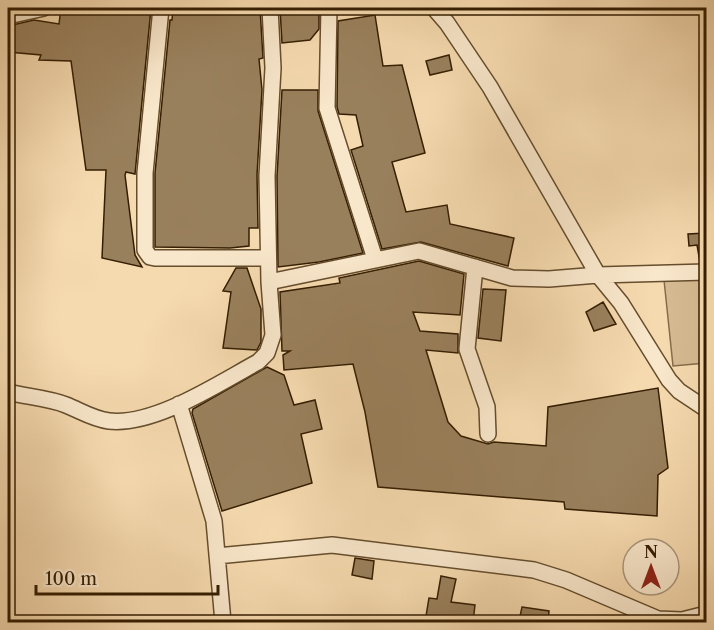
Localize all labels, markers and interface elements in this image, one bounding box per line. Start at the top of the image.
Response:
north arrow [621,537,681,597]
text: N [644,542,658,562]
scale bar [36,558,218,596]
text: 100 m [45,568,97,590]

